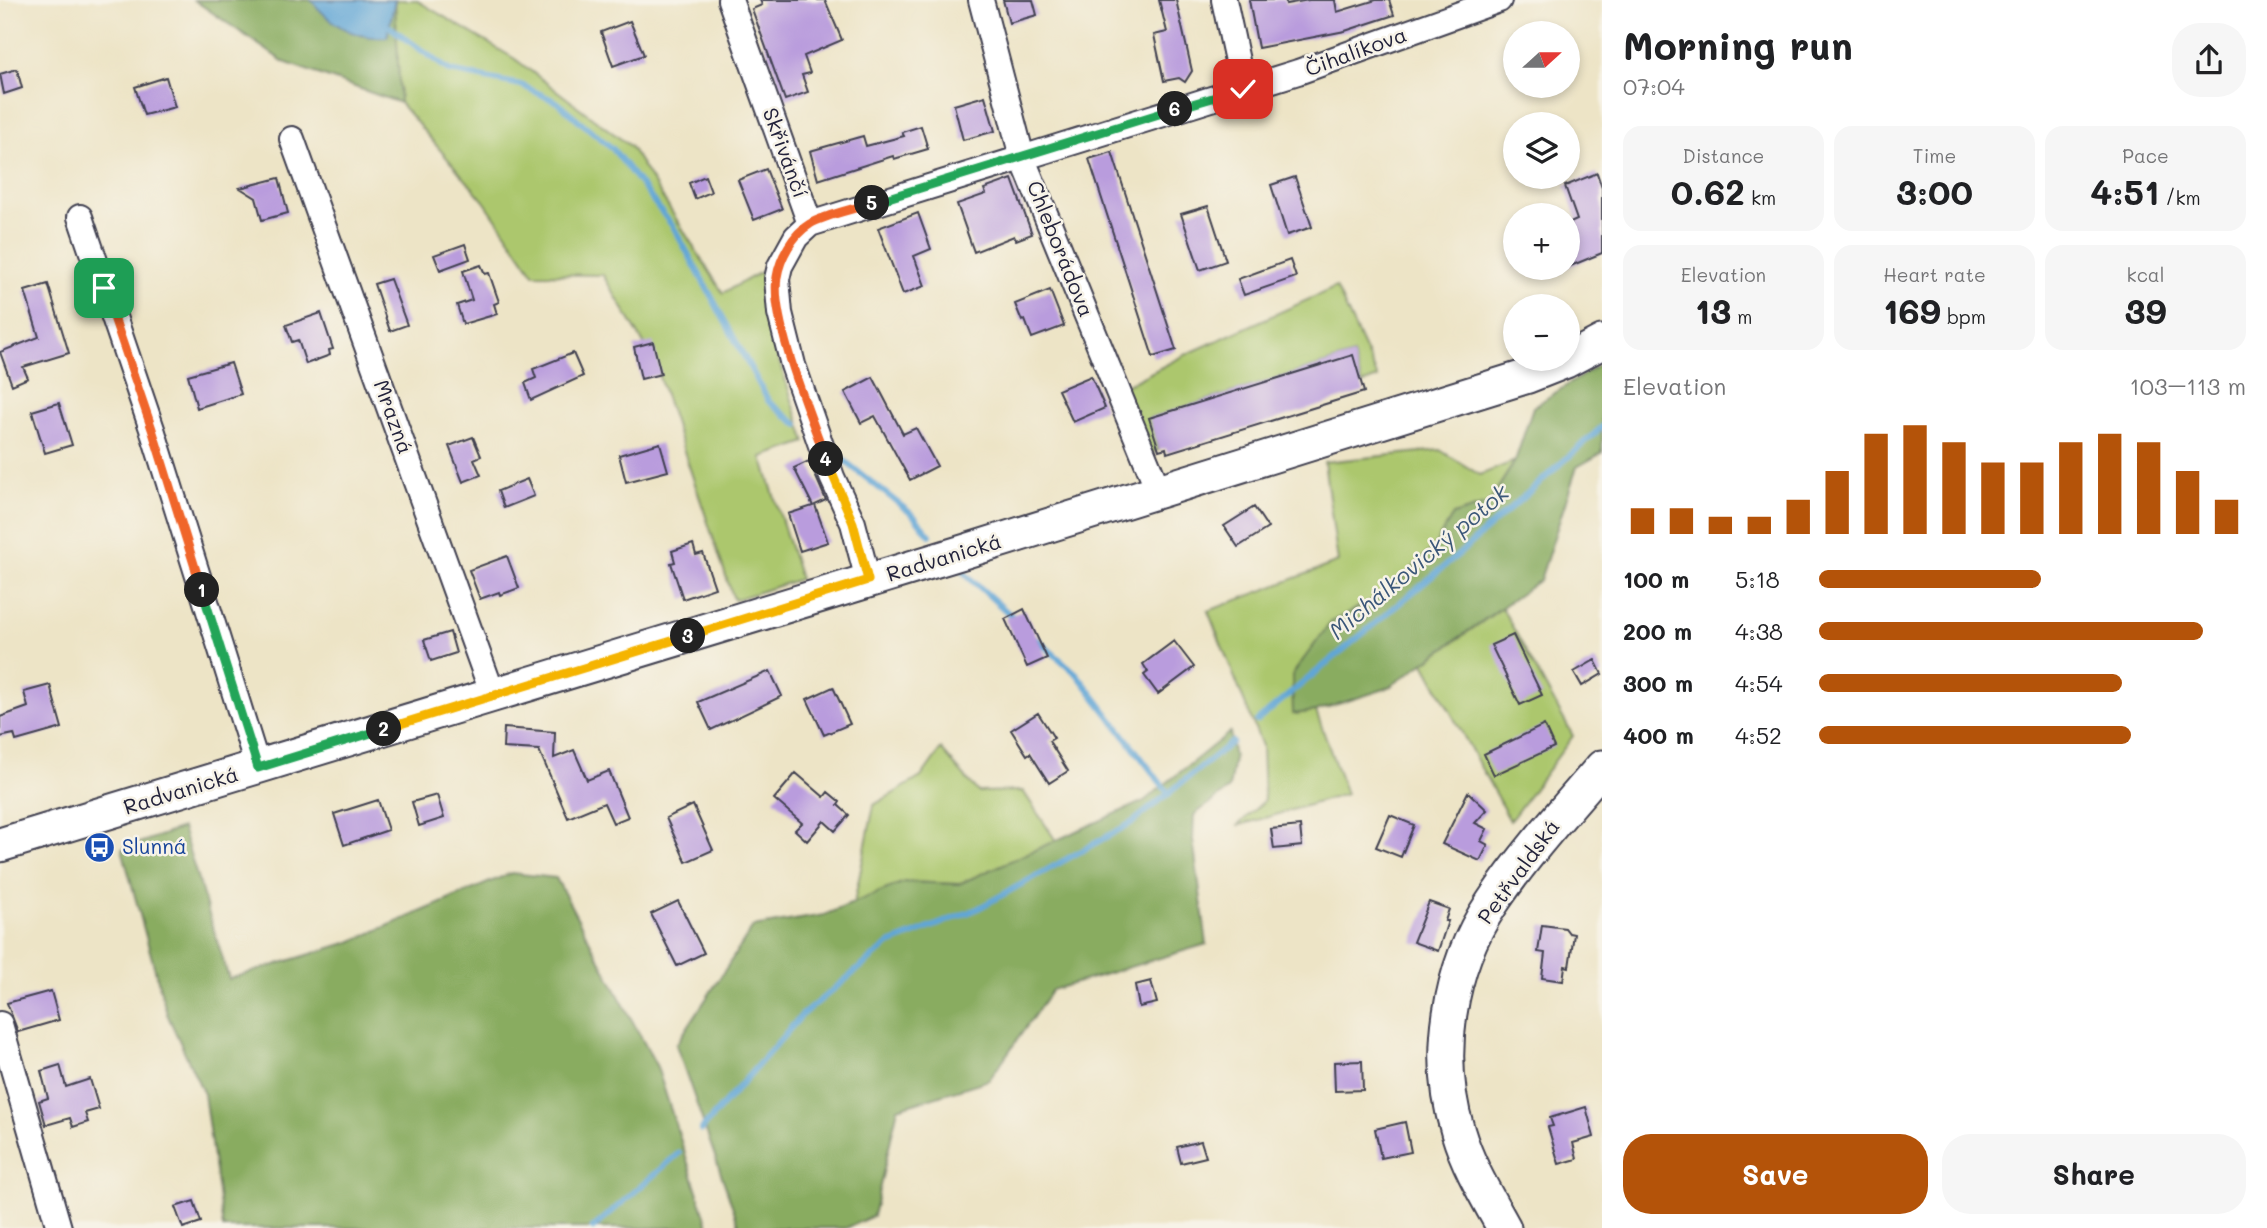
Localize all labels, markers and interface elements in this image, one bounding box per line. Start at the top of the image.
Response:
street label: Čihalíkova [1301,20,1410,81]
text: Morning run [1623,20,1853,70]
north arrow [1503,21,1580,98]
map controls [1503,21,1580,371]
button: share [2172,23,2246,97]
pin [1213,59,1273,119]
icon: check [1224,70,1262,108]
text: 07:04 [1623,71,1685,101]
pin: 6 [1158,92,1192,126]
text: 6 [1169,96,1180,121]
street label: Skřivánčí [758,104,815,201]
button: layers [1503,112,1580,189]
text: Distance [1683,143,1764,168]
text: Time [1913,143,1956,168]
text: Pace [2122,143,2169,168]
text: 0.62 [1671,168,1745,214]
text: 3:00 [1896,168,1973,214]
text: 4:51 [2090,168,2159,214]
street label: Chleborádova [1022,176,1101,320]
text: km [1745,185,1776,210]
text: /km [2159,185,2201,210]
pin: 5 [854,186,890,220]
text: 5 [866,190,877,215]
button: + [1503,203,1580,280]
pin [74,258,134,318]
text: Elevation [1681,262,1766,287]
text: Heart rate [1883,262,1986,287]
text: kcal [2127,262,2164,287]
icon: arrive [85,269,123,307]
text: 13 [1695,287,1731,333]
text: 169 [1883,287,1941,333]
text: 39 [2124,287,2167,333]
button: − [1503,294,1580,371]
text: m [1731,304,1752,329]
text: bpm [1941,304,1986,329]
text: Elevation [1623,371,1726,401]
text: 103–113 m [2129,371,2246,401]
street label: Mrazná [369,376,420,457]
pin: 4 [808,442,844,476]
text: 4 [819,446,832,471]
water label: Michálkovický potok [1322,477,1515,645]
street label: Radvanická [883,526,1004,587]
text: 100 m [1623,564,1689,594]
text: 5:18 [1735,564,1780,594]
pin: 1 [184,572,220,608]
text: 1 [197,577,206,602]
text: 200 m [1623,616,1692,646]
text: 4:38 [1735,616,1783,646]
pin: 3 [670,618,706,654]
text: 3 [682,623,693,648]
text: 300 m [1623,668,1693,698]
text: 4:54 [1735,668,1783,698]
pin: 2 [366,712,402,746]
text: 2 [378,716,389,741]
text: 400 m [1623,720,1694,750]
text: 4:52 [1735,720,1782,750]
street label: Radvanická [120,759,241,820]
street label: Petřvaldská [1471,813,1565,929]
bus stop icon: Slunná [82,830,116,864]
place label: Slunná [122,832,187,859]
button: Save [1623,1134,1928,1214]
button: Share [1942,1134,2246,1214]

